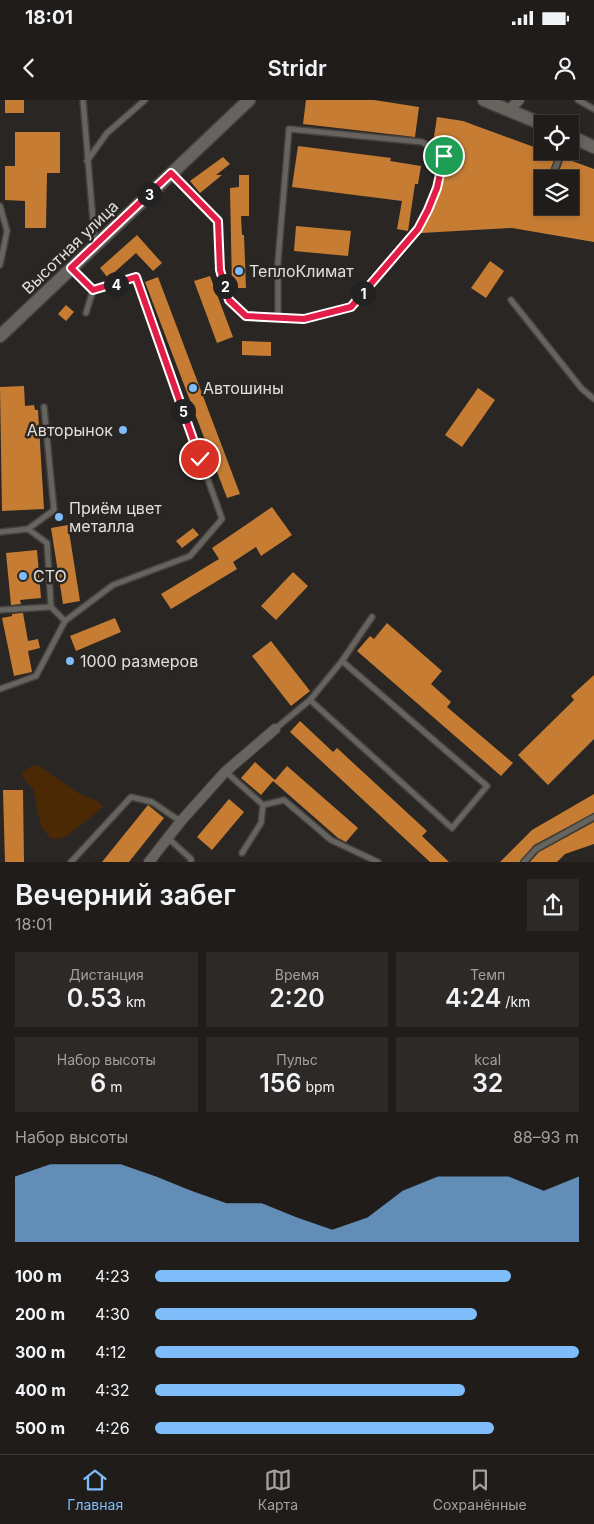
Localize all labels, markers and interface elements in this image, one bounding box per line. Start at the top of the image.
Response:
text: 18:01 [25,6,73,29]
icon: back [15,54,43,82]
icon: person [551,54,579,82]
text: Stridr [267,55,327,81]
map controls [534,115,579,215]
button: locate [534,115,579,160]
pin [423,135,465,177]
icon: arrive [430,142,458,170]
button: layers [534,170,579,215]
pin: 3 [136,182,162,206]
text: 3 [145,186,154,203]
street label: Высотная улица [18,196,122,298]
place label: ТеплоКлимат [249,261,354,281]
marker: ТеплоКлимат [233,265,245,277]
pin: 4 [104,272,128,296]
pin: 2 [212,274,238,298]
text: 4 [112,276,121,293]
text: 2 [221,278,230,295]
pin: 1 [350,280,376,306]
text: 1 [360,285,367,302]
place label: Автошины [203,378,284,398]
marker: Автошины [187,382,199,394]
pin: 5 [170,398,196,424]
text: 5 [179,403,188,420]
place label: Авторынок [27,420,113,440]
marker: Авторынок [117,424,129,436]
pin [179,438,221,480]
icon: check [186,445,214,473]
place label: Приём цвет металла [69,498,162,536]
marker: Приём цвет металла [53,511,65,523]
place label: СТО [33,566,67,586]
marker: СТО [17,570,29,582]
place label: 1000 размеров [80,651,198,671]
marker: 1000 размеров [64,655,76,667]
text: Вечерний забег [15,878,236,912]
button: share [527,879,579,931]
text: 18:01 [15,914,53,934]
text: Дистанция [69,966,144,983]
text: Время [275,966,319,983]
text: Темп [470,966,505,983]
text: 0.53 [67,983,122,1013]
text: 2:20 [269,983,325,1013]
text: 4:24 [445,983,501,1013]
text: km [122,993,146,1010]
text: /km [501,993,530,1010]
text: Набор высоты [57,1051,156,1068]
text: Пульс [276,1051,318,1068]
text: kcal [474,1051,501,1068]
text: 6 [90,1068,106,1098]
text: 156 [259,1068,301,1098]
text: 32 [472,1068,503,1098]
text: m [106,1078,122,1095]
text: bpm [301,1078,335,1095]
text: Набор высоты [15,1127,128,1147]
text: 88–93 m [513,1127,579,1147]
text: 100 m [15,1266,62,1286]
text: 4:23 [95,1266,130,1286]
text: 200 m [15,1304,65,1324]
text: 4:30 [95,1304,130,1324]
text: 300 m [15,1342,65,1362]
text: 4:12 [95,1342,126,1362]
text: 400 m [15,1380,66,1400]
text: 4:32 [95,1380,130,1400]
text: 500 m [15,1418,65,1438]
text: 4:26 [95,1418,130,1438]
tab: Главная [67,1466,123,1513]
tab: Карта [258,1466,298,1513]
tab: Сохранённые [433,1466,527,1513]

